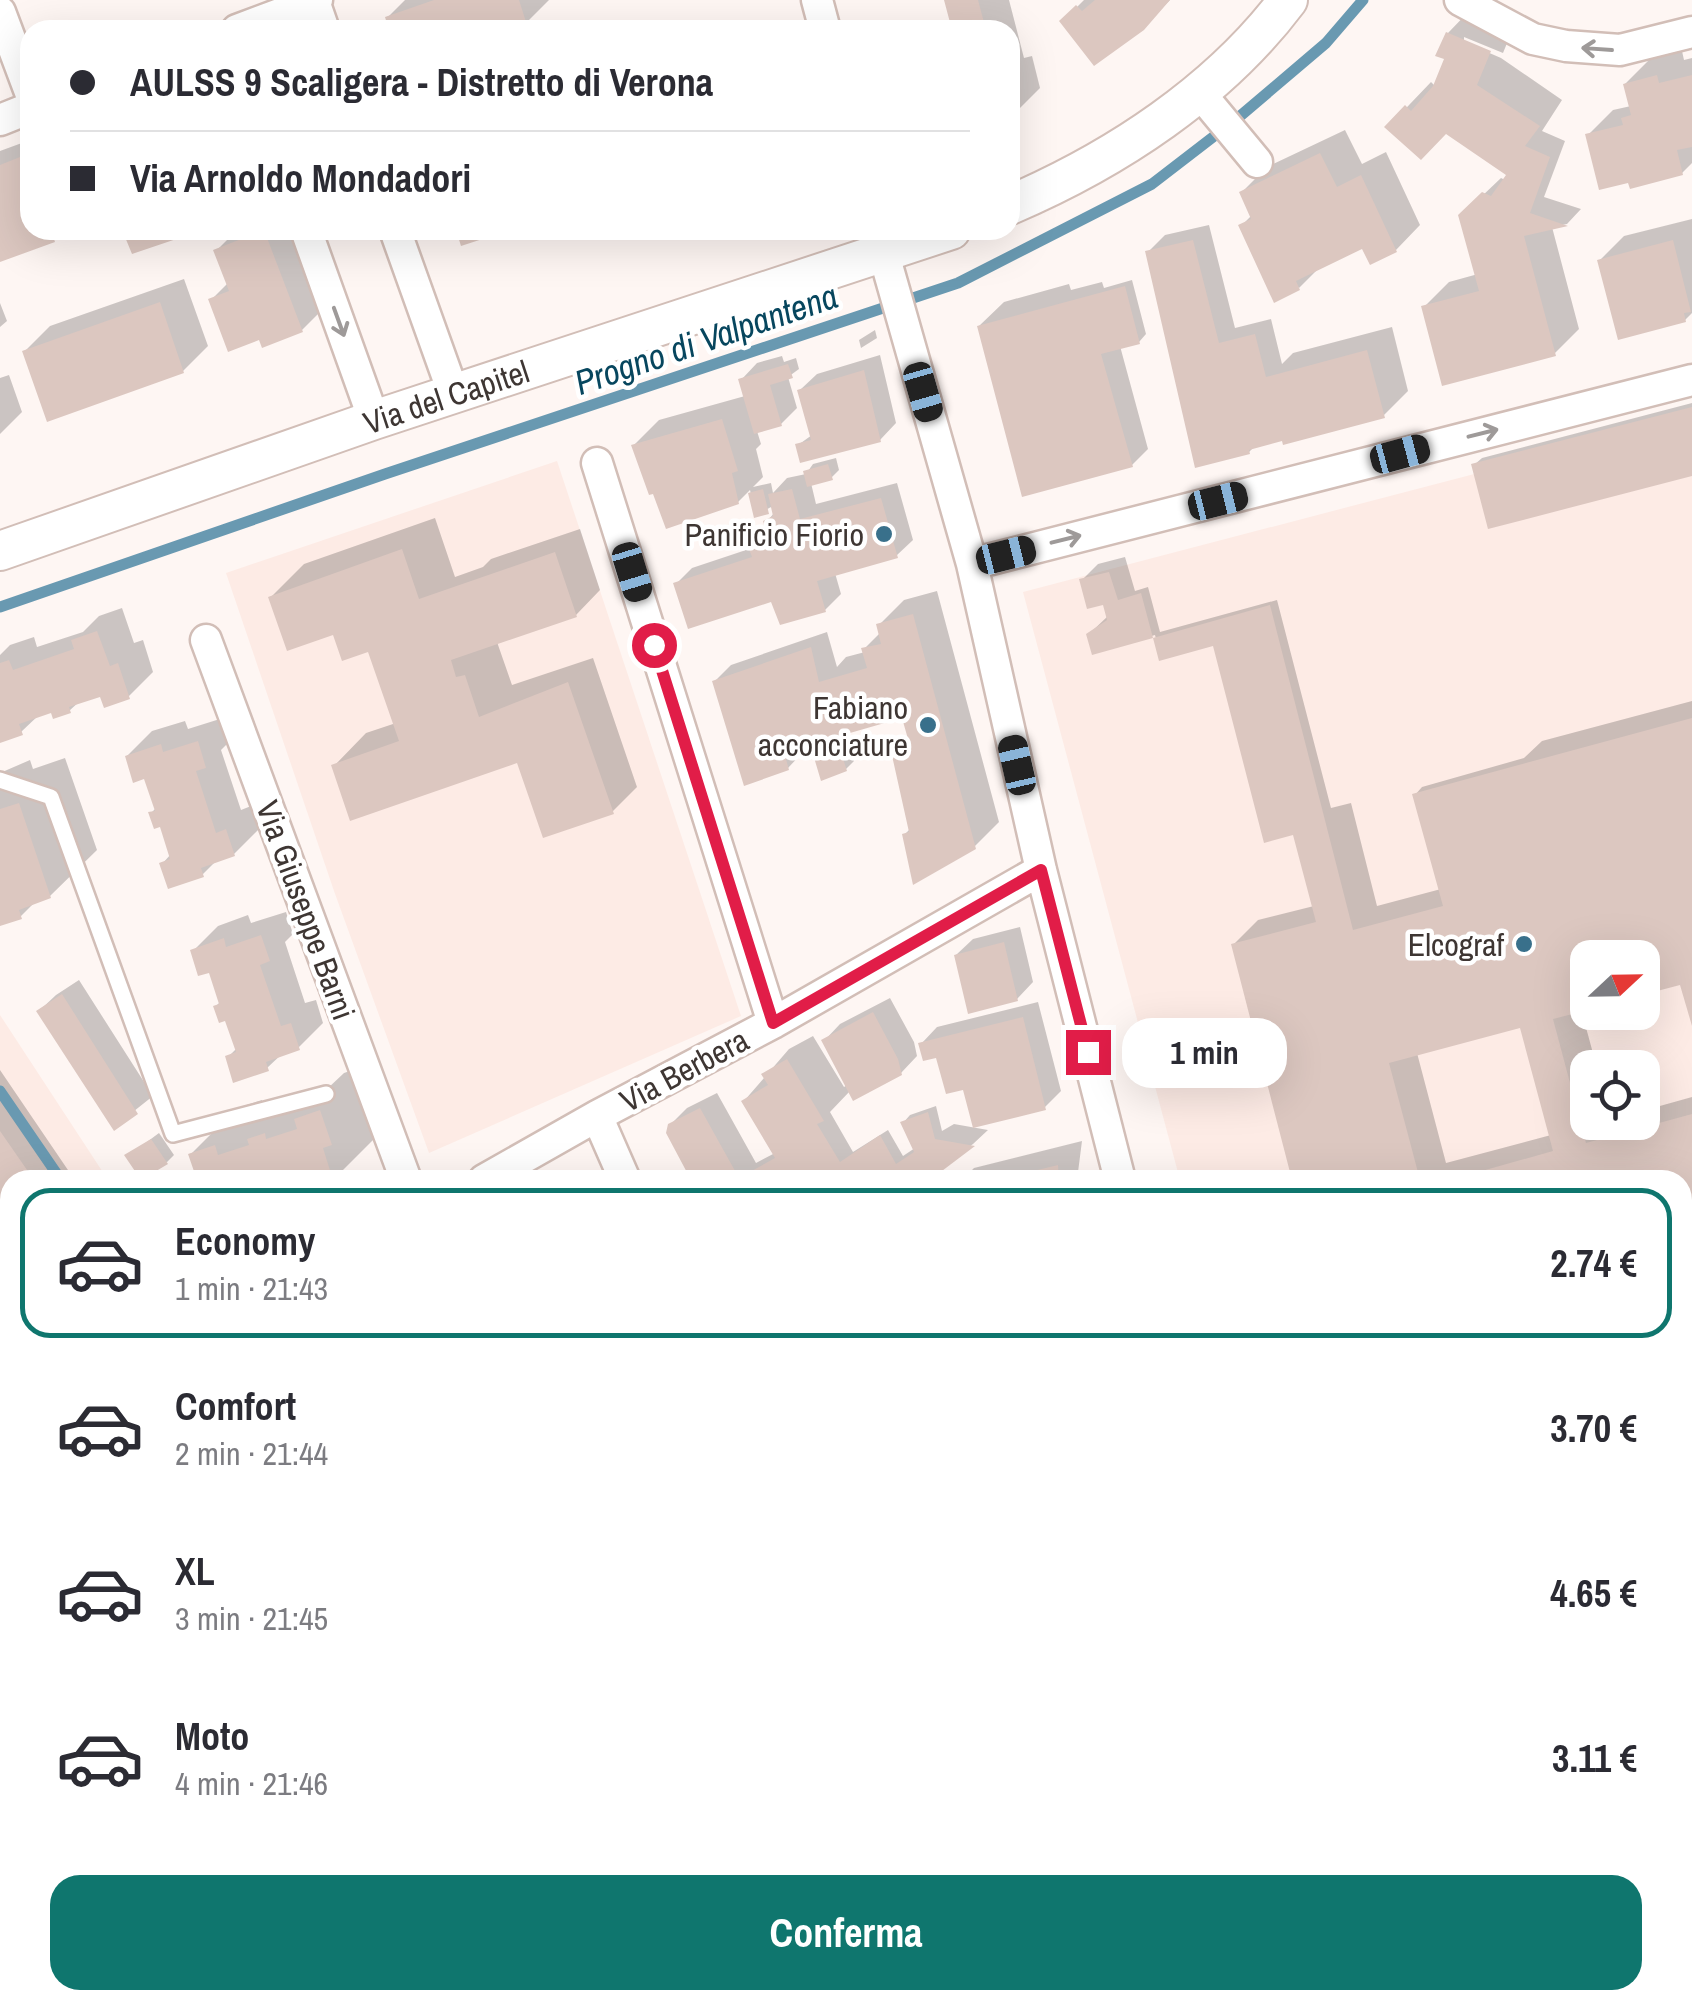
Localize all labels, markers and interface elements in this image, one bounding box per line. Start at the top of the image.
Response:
one-way arrow [1581,39,1613,58]
text: AULSS 9 Scaligera - Distretto di Verona [130,57,713,108]
text: Via Arnoldo Mondadori [130,153,471,204]
water label: Progno di Valpantena [568,272,844,406]
one-way arrow [331,305,349,337]
street label: Via del Capitel [357,349,534,444]
car [900,359,946,425]
one-way arrow [1466,423,1498,441]
car [1367,432,1433,476]
car [1185,479,1251,523]
place label: Panificio Fiorio [685,513,864,556]
marker: Panificio Fiorio [873,523,895,545]
one-way arrow [1050,529,1081,548]
car [973,533,1039,577]
car [609,539,655,605]
route start [632,623,677,668]
place label: Fabiano acconciature [758,686,908,766]
marker: Fabiano acconciature [917,714,939,736]
car [996,732,1038,798]
street label: Via Giuseppe Barni [246,795,366,1025]
place label: Elcograf [1408,923,1505,966]
marker: Elcograf [1513,933,1535,955]
north arrow [1570,940,1660,1030]
map controls [1570,940,1660,1140]
callout: 1 min [1123,1017,1288,1087]
street label: Via Berbera [612,1018,756,1122]
route end [1066,1030,1111,1075]
text: 1 min [1170,1031,1239,1074]
button: locate [1570,1050,1660,1140]
text: Economy [175,1216,315,1267]
icon: car [55,1218,145,1308]
text: 2.74 € [1550,1238,1637,1289]
text: 1 min · 21:43 [175,1267,328,1310]
text: Comfort [175,1381,296,1432]
icon: car [55,1383,145,1473]
text: 3.70 € [1550,1403,1637,1454]
text: 2 min · 21:44 [175,1432,328,1475]
text: XL [175,1546,215,1597]
icon: car [55,1548,145,1638]
text: 4.65 € [1550,1568,1637,1619]
text: 3 min · 21:45 [175,1597,328,1640]
text: Moto [175,1711,249,1762]
icon: car [55,1713,145,1803]
text: 3.11 € [1552,1733,1637,1784]
text: 4 min · 21:46 [175,1762,328,1805]
button: Conferma [50,1875,1642,1990]

